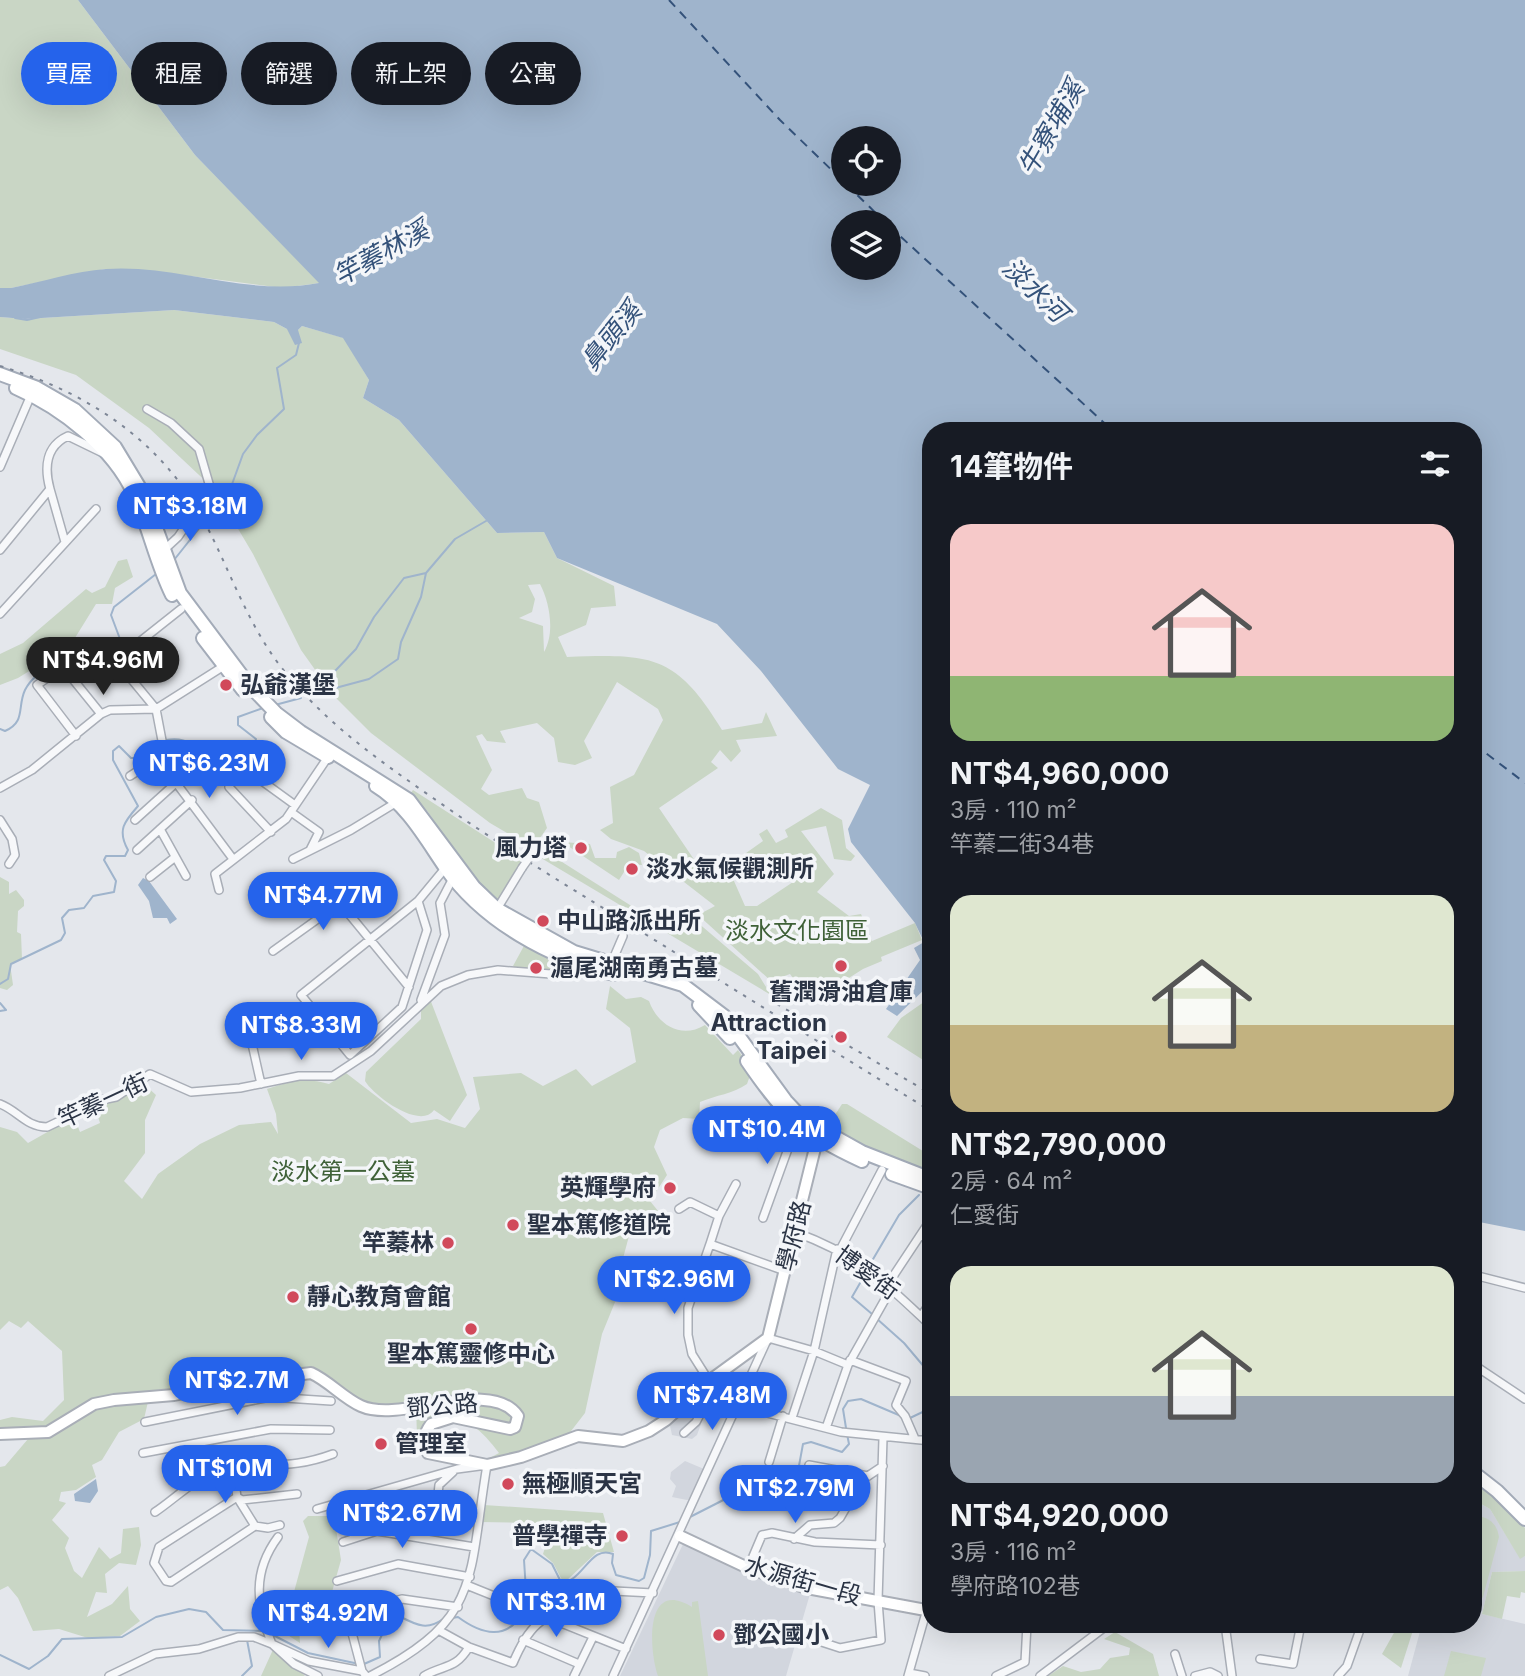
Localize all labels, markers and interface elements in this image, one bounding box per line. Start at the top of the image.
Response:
chip: 買屋 [21,42,117,105]
chip: 租屋 [131,42,227,105]
chip: 篩選 [241,42,337,105]
chip: 新上架 [351,42,471,105]
chip: 公寓 [485,42,581,105]
water label: 牛寮埔溪 [1011,72,1092,181]
map controls [831,126,901,280]
button: locate [831,126,901,196]
button: layers [831,210,901,280]
water label: 竿蓁林溪 [328,212,437,291]
water label: 淡水河 [997,251,1078,331]
water label: 鼻頭溪 [574,293,650,376]
icon: filters [1416,445,1454,483]
text: 14筆物件 [950,448,1073,484]
pin: NT$3.18M [118,484,262,543]
text: NT$3.18M [133,492,247,520]
icon: home [1139,570,1265,696]
pin: NT$4.96M [31,638,175,697]
text: NT$4.96M [42,646,164,674]
place label: 弘爺漢堡 [240,670,336,699]
marker: 弘爺漢堡 [218,677,234,693]
pin: NT$6.23M [137,740,281,800]
text: NT$6.23M [149,749,269,777]
text: NT$4,960,000 [950,755,1170,791]
text: 3房 · 110 m² [950,796,1077,824]
text: 竿蓁二街34巷 [950,830,1094,858]
place label: 風力塔 [495,833,567,862]
marker: 風力塔 [573,840,589,856]
place label: 淡水氣候觀測所 [646,854,814,883]
marker: 淡水氣候觀測所 [624,861,640,877]
pin: NT$4.77M [251,872,395,932]
text: NT$4.77M [264,881,382,909]
place label: 中山路派出所 [557,906,701,935]
marker: 中山路派出所 [535,913,551,929]
park label: 淡水文化園區 [725,916,869,945]
icon: home [1139,941,1265,1067]
place label: 滬尾湖南勇古墓 [550,953,718,982]
marker: 舊潤滑油倉庫 [833,958,849,974]
marker: 滬尾湖南勇古墓 [528,960,544,976]
place label: 舊潤滑油倉庫 [769,977,913,1006]
pin: NT$8.33M [229,1002,373,1062]
place label: Attraction Taipei [711,1008,827,1065]
text: NT$8.33M [241,1011,361,1039]
marker: Attraction Taipei [833,1029,849,1045]
street label: 竿蓁一街 [53,1067,152,1134]
pin: NT$10.4M [695,1106,839,1166]
text: NT$10.4M [708,1115,826,1143]
text: NT$2,790,000 [950,1126,1167,1162]
park label: 淡水第一公墓 [271,1157,415,1186]
text: 2房 · 64 m² [950,1167,1073,1195]
place label: 英輝學府 [560,1173,656,1202]
marker: 英輝學府 [662,1180,678,1196]
street label: 學府路 [771,1197,816,1274]
text: 仁愛街 [950,1201,1019,1229]
place label: 聖本篤修道院 [527,1210,671,1239]
marker: 聖本篤修道院 [505,1217,521,1233]
place label: 竿蓁林 [362,1228,434,1257]
marker: 竿蓁林 [440,1235,456,1251]
street label: 博愛街 [830,1240,905,1305]
pin: NT$2.96M [602,1256,746,1316]
text: NT$2.96M [613,1265,735,1293]
place label: 靜心教育會館 [307,1282,451,1311]
marker: 靜心教育會館 [285,1289,301,1305]
icon: home [1139,1312,1265,1438]
marker: 聖本篤靈修中心 [463,1321,479,1337]
place label: 聖本篤靈修中心 [387,1339,555,1368]
pin: NT$2.7M [172,1358,302,1417]
text: NT$2.7M [185,1366,289,1394]
pin: NT$7.48M [640,1372,784,1432]
text: NT$7.48M [653,1381,771,1409]
street label: 鄧公路 [405,1388,479,1423]
place label: 管理室 [395,1429,467,1458]
marker: 管理室 [373,1436,389,1452]
pin: NT$10M [168,1446,282,1505]
text: NT$10M [178,1454,272,1482]
pin: NT$2.79M [723,1466,867,1525]
place label: 無極順天宮 [522,1469,642,1498]
text: NT$2.79M [735,1474,855,1502]
marker: 無極順天宮 [500,1476,516,1492]
pin: NT$2.67M [330,1490,474,1550]
text: NT$4,920,000 [950,1497,1169,1533]
text: NT$2.67M [342,1499,462,1527]
place label: 普學禪寺 [512,1521,608,1550]
marker: 普學禪寺 [614,1528,630,1544]
text: 3房 · 116 m² [950,1538,1077,1566]
street label: 水源街一段 [741,1550,865,1611]
text: 學府路102巷 [950,1572,1080,1600]
pin: NT$3.1M [491,1580,621,1639]
text: NT$3.1M [506,1588,606,1616]
pin: NT$4.92M [256,1590,400,1650]
text: NT$4.92M [268,1599,388,1627]
place label: 鄧公國小 [733,1620,829,1649]
marker: 鄧公國小 [711,1627,727,1643]

